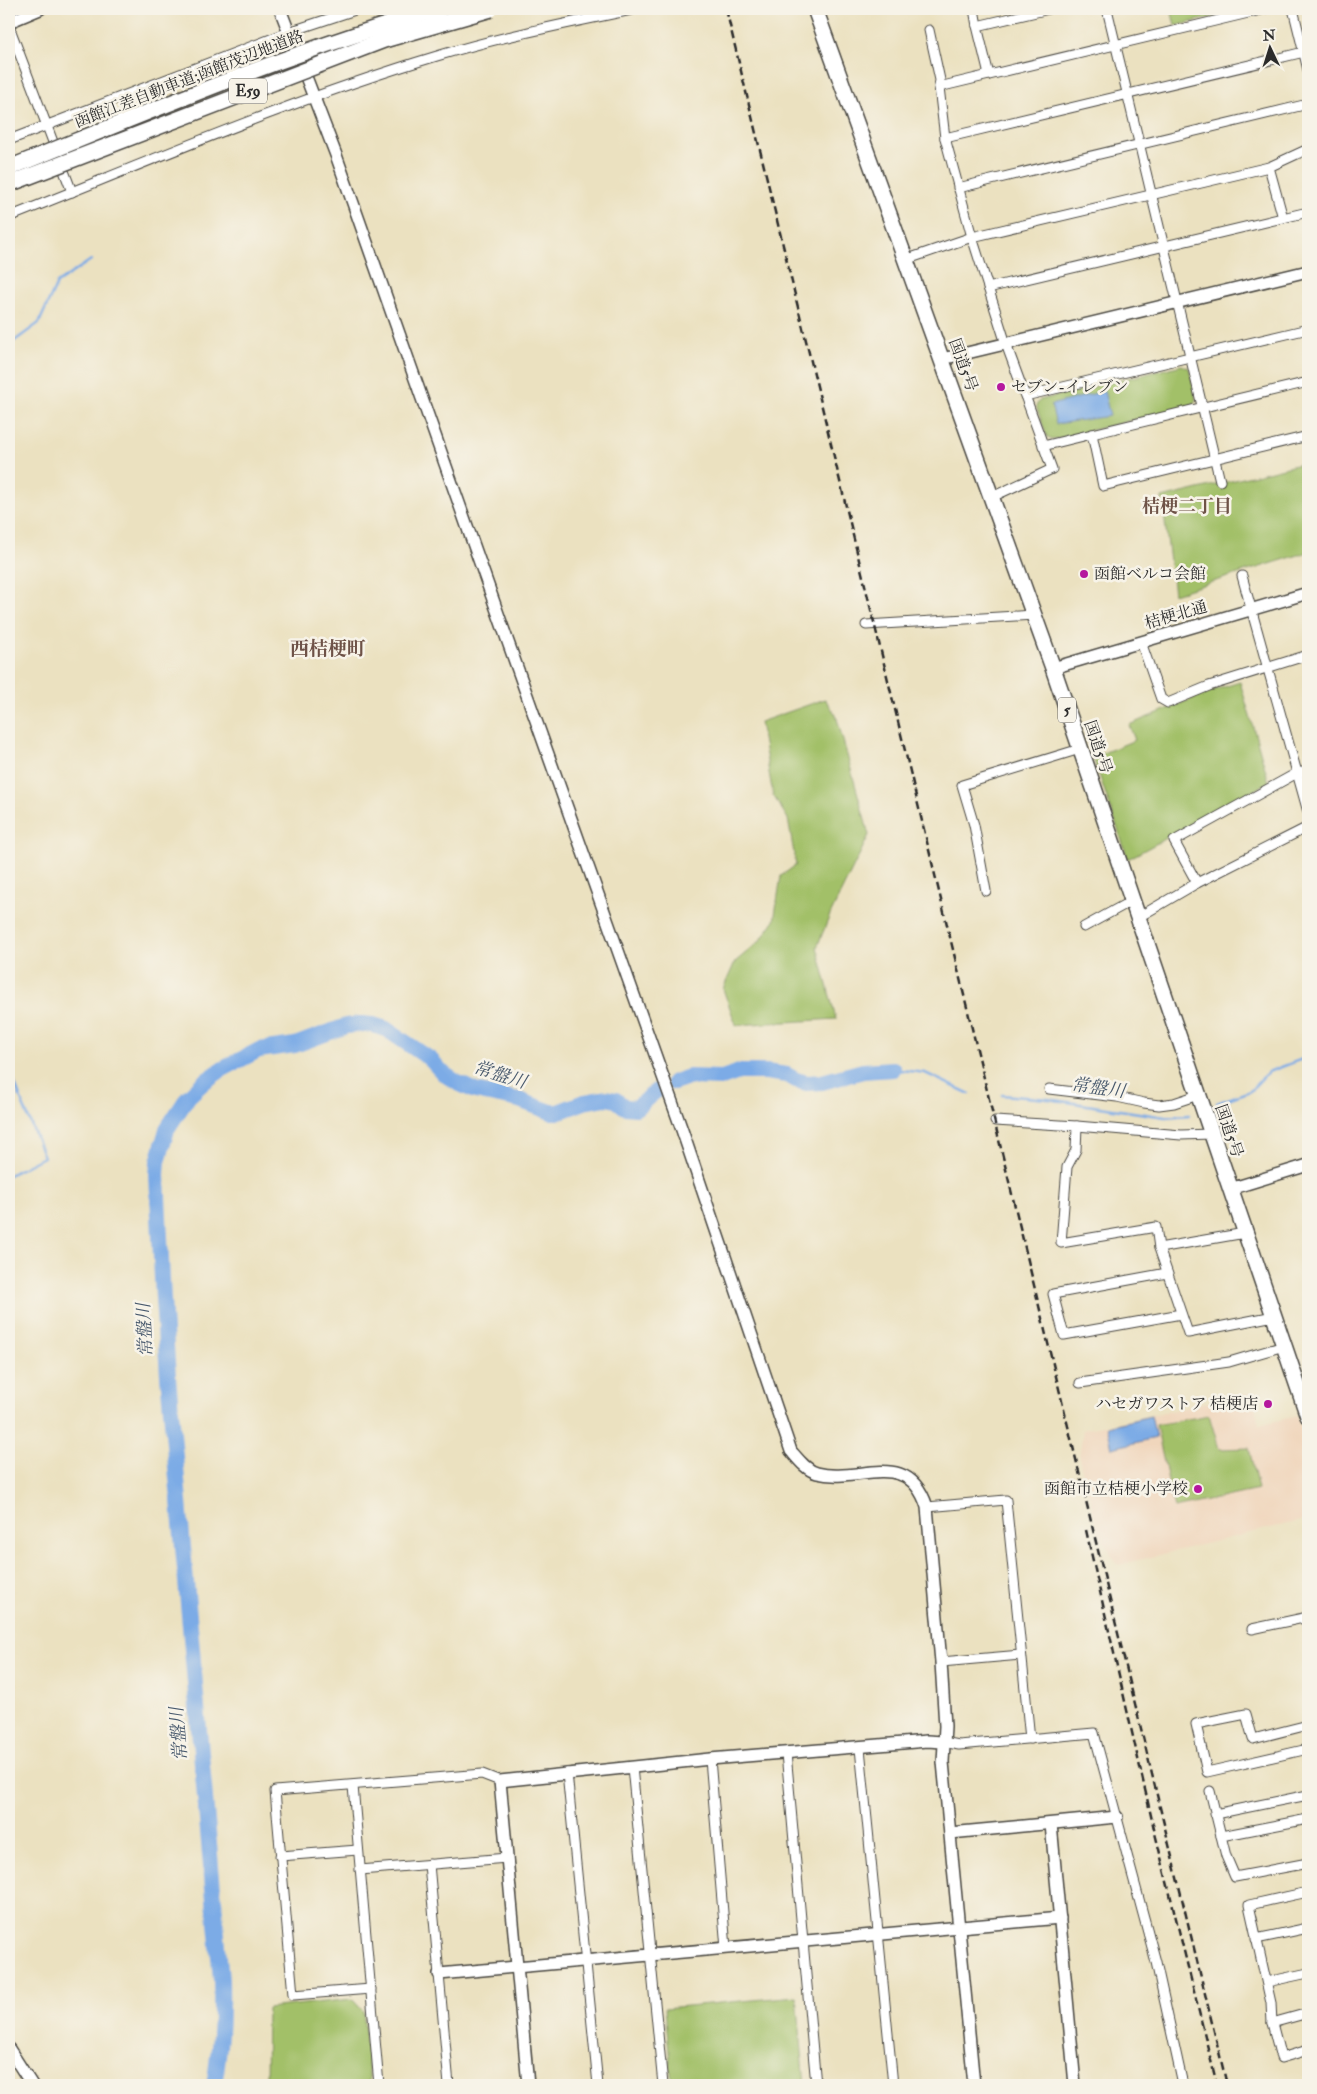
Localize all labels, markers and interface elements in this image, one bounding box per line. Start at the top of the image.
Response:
north arrow [1244,22,1294,72]
street label: 函館江差自動車道;函館茂辺地道路 [72,26,306,132]
text: N [1261,27,1276,45]
road number: E59 [229,78,267,104]
street label: 国道5号 [944,336,982,394]
place label: セブン-イレブン [1011,377,1129,397]
marker: セブン-イレブン [995,381,1007,393]
district label: 桔梗二丁目 [1142,495,1232,518]
place label: 函館ベルコ会館 [1094,564,1206,584]
marker: 函館ベルコ会館 [1078,568,1090,580]
street label: 桔梗北通 [1142,597,1210,633]
district label: 西桔梗町 [290,637,366,661]
road number: 5 [1058,698,1076,722]
street label: 国道5号 [1080,718,1116,776]
water label: 常盤川 [471,1056,531,1094]
water label: 常盤川 [1070,1073,1128,1103]
street label: 国道5号 [1211,1102,1247,1160]
water label: 常盤川 [132,1300,158,1358]
place label: ハセガワストア 桔梗店 [1096,1394,1258,1414]
marker: ハセガワストア 桔梗店 [1262,1398,1274,1410]
place label: 函館市立桔梗小学校 [1044,1479,1188,1499]
marker: 函館市立桔梗小学校 [1192,1483,1204,1495]
water label: 常盤川 [165,1704,193,1762]

